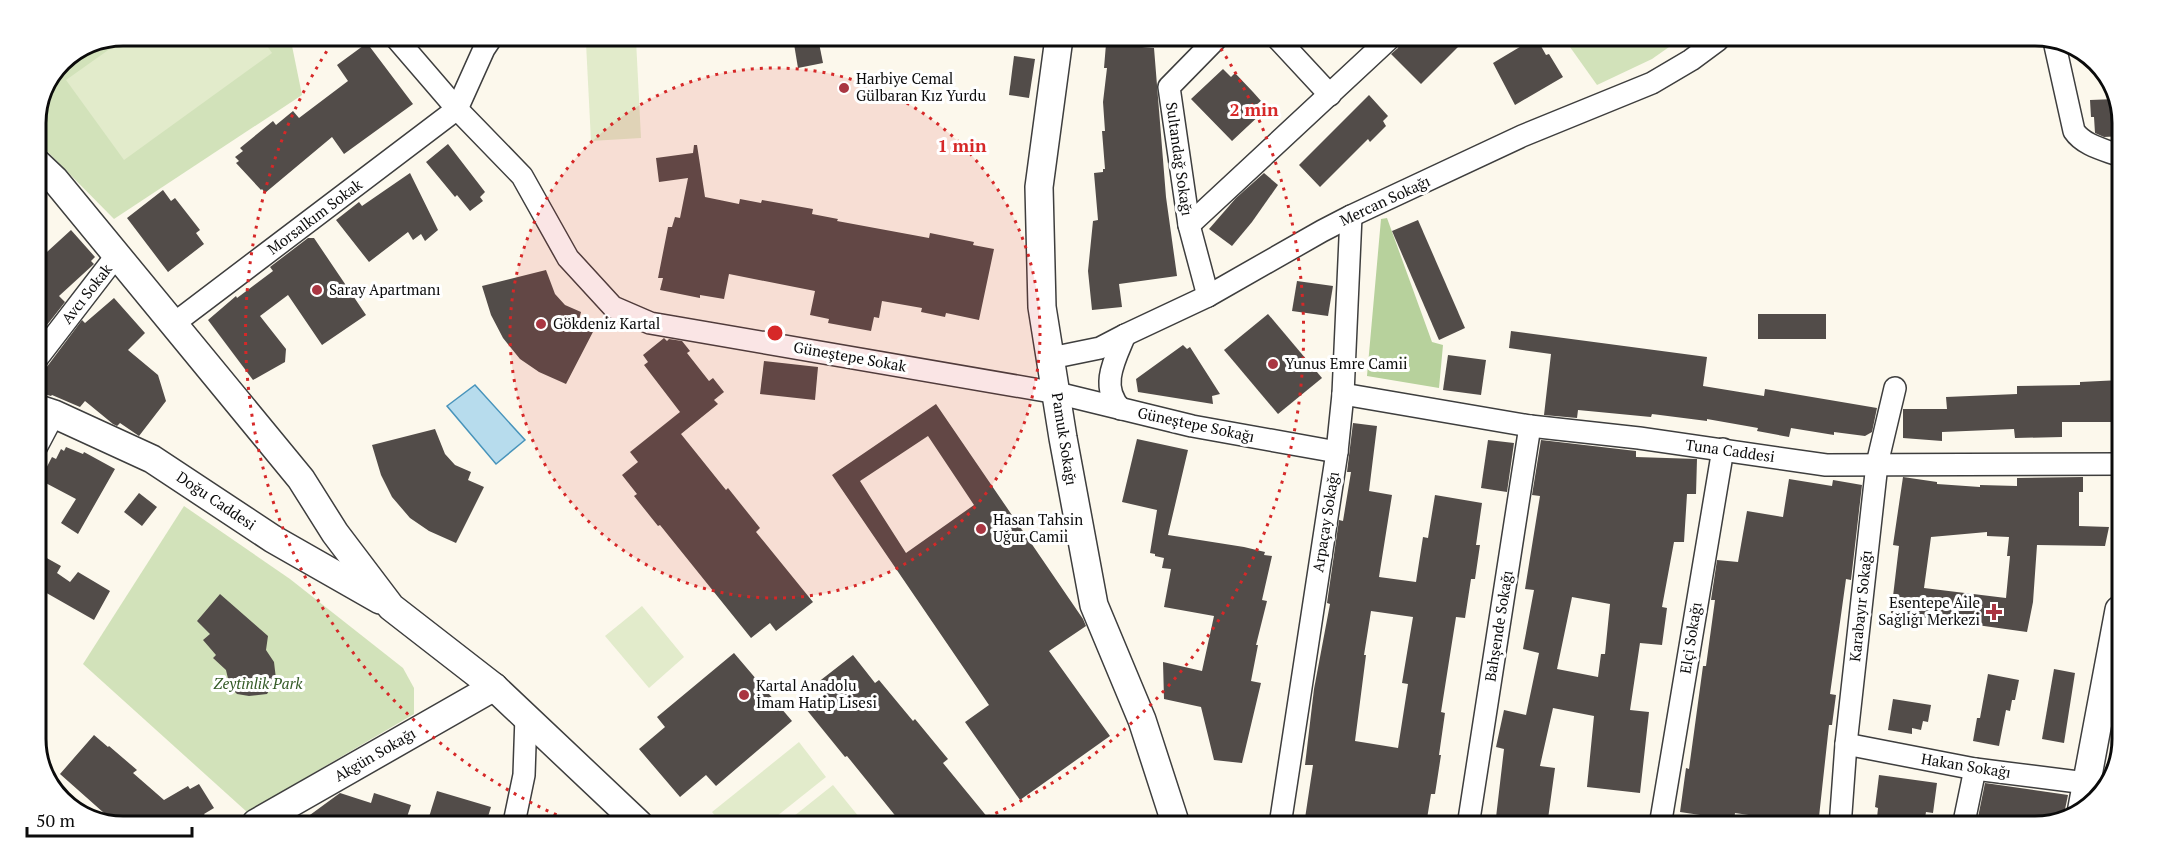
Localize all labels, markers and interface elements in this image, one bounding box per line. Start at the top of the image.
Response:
place label: Harbiye Cemal Gülbaran Kız Yurdu [856,68,986,105]
marker: Harbiye Cemal Gülbaran Kız Yurdu [837,81,851,95]
text: 2 min [1229,97,1279,121]
street label: Sultandağ Sokağı [1162,101,1198,217]
text: 1 min [937,133,987,157]
street label: Mercan Sokağı [1336,170,1433,230]
street label: Morsalkım Sokak [263,174,366,258]
street label: Avcı Sokak [56,259,116,328]
place label: Saray Apartmanı [329,279,440,299]
marker: Saray Apartmanı [310,283,324,297]
place label: Gökdeniz Kartal [553,313,660,333]
marker: Gökdeniz Kartal [534,317,548,331]
centre of rings [765,323,785,343]
street label: Güneştepe Sokak [792,336,908,376]
place label: Yunus Emre Camii [1285,353,1408,373]
marker: Yunus Emre Camii [1266,357,1280,371]
street label: Pamuk Sokağı [1048,391,1082,487]
street label: Güneştepe Sokağı [1136,402,1256,446]
street label: Tuna Caddesi [1684,434,1776,466]
street label: Doğu Caddesi [173,466,260,534]
street label: Arpaçay Sokağı [1307,470,1343,574]
place label: Hasan Tahsin Uğur Camii [993,509,1083,546]
marker: Hasan Tahsin Uğur Camii [974,522,988,536]
street label: Karabayır Sokağı [1844,549,1876,663]
street label: Bahşende Sokağı [1479,569,1517,683]
place label: Esentepe Aile Sağlığı Merkezi [1878,592,1980,629]
street label: Elçi Sokağı [1674,600,1706,675]
marker: Esentepe Aile Sağlığı Merkezi [1985,603,2003,621]
park label: Zeytinlik Park [214,673,303,693]
place label: Kartal Anadolu İmam Hatip Lisesi [756,675,877,712]
marker: Kartal Anadolu İmam Hatip Lisesi [737,688,751,702]
street label: Akgün Sokağı [330,723,419,786]
street label: Hakan Sokağı [1920,748,2012,782]
scale bar [27,800,192,838]
text: 50 m [36,808,76,832]

